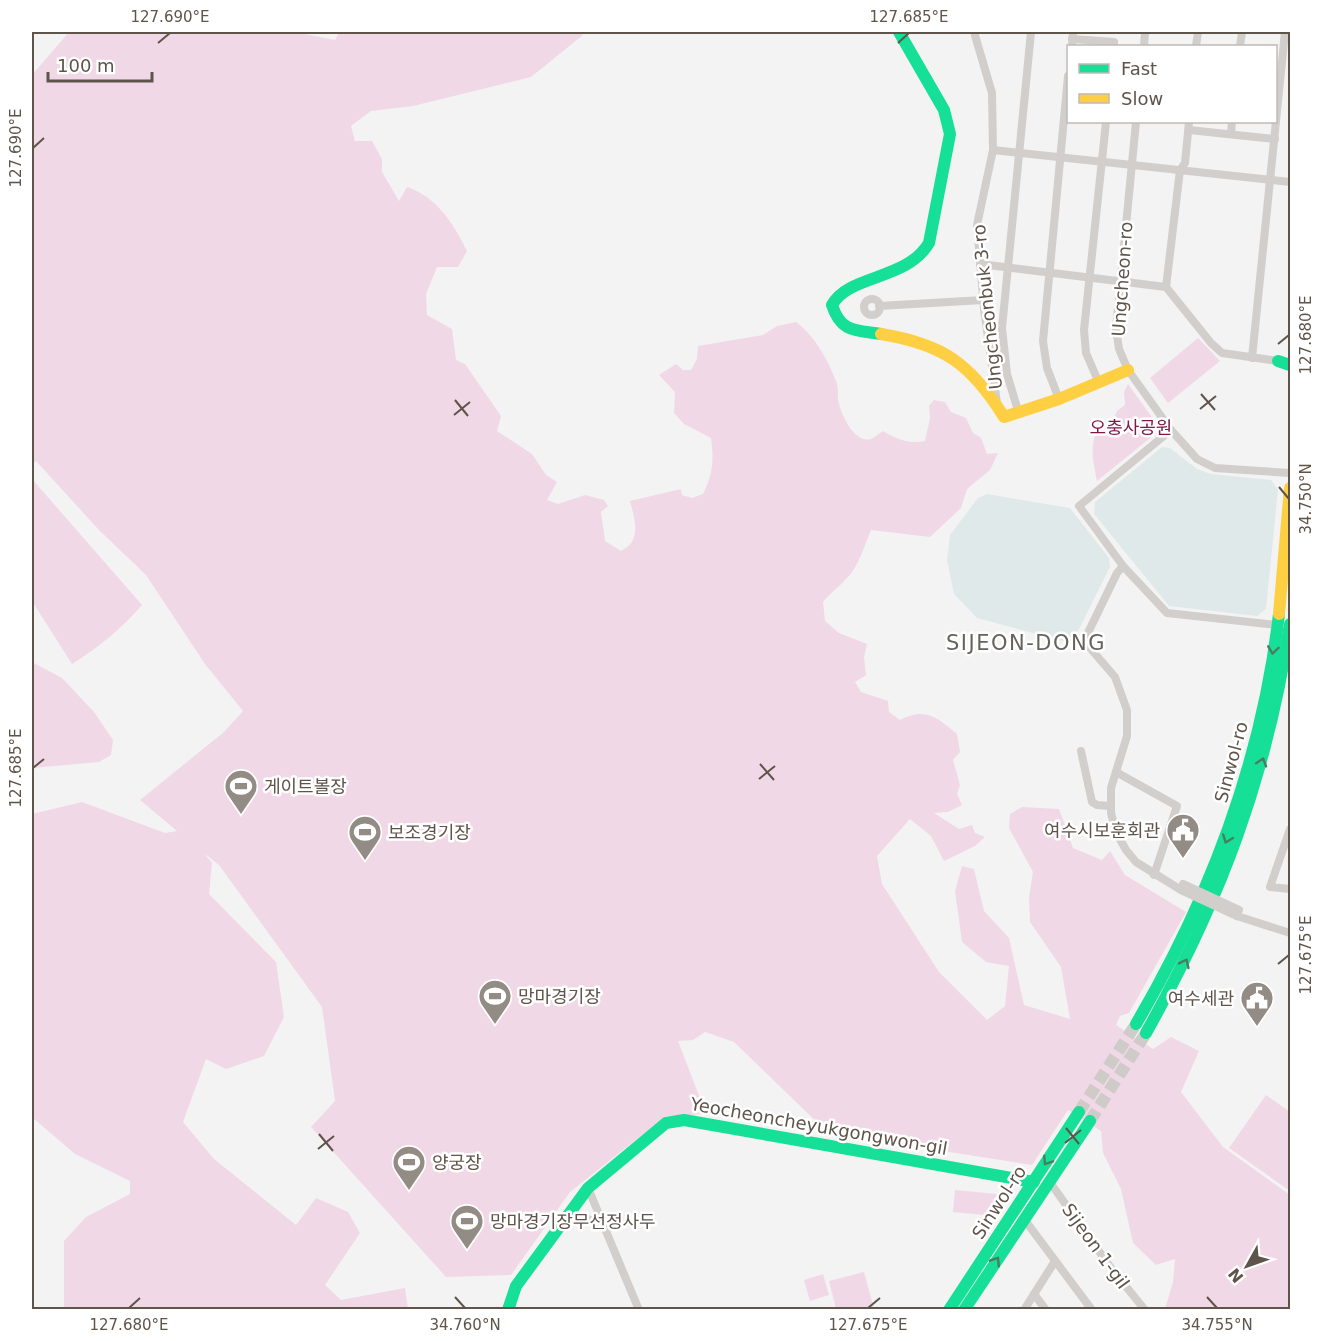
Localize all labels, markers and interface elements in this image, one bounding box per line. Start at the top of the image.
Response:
text: 127.690°E [130,8,210,26]
text: 127.685°E [869,8,949,26]
scale bar [48,45,152,83]
legend [1067,45,1277,123]
text: 100 m [57,55,115,76]
text: Fast [1121,58,1157,79]
text: Slow [1121,88,1163,109]
text: 127.690°E [7,108,25,188]
street label: Ungcheon-ro [1108,221,1136,337]
street label: Ungcheonbuk 3-ro [968,223,1006,391]
text: 127.680°E [1297,295,1315,375]
park label: 오충사공원 [1090,417,1172,438]
text: 34.750°N [1297,463,1315,535]
district label: SIJEON-DONG [946,631,1106,655]
one-way arrow [1268,646,1280,655]
street label: Sinwol-ro [1210,719,1252,805]
text: 127.685°E [7,728,25,808]
one-way arrow [1255,757,1268,768]
sports icon: 게이트볼장 [223,768,259,815]
place label: 게이트볼장 [264,776,347,797]
public building icon: 여수시보훈회관 [1165,812,1201,859]
sports icon: 보조경기장 [347,814,383,861]
place label: 여수시보훈회관 [1044,820,1160,841]
place label: 보조경기장 [388,822,471,843]
one-way arrow [1221,833,1234,844]
text: 127.675°E [1297,915,1315,995]
one-way arrow [1177,959,1189,970]
sports icon: 망마경기장 [477,978,513,1025]
public building icon: 여수세관 [1239,980,1275,1027]
place label: 망마경기장 [518,986,601,1007]
place label: 여수세관 [1168,988,1234,1009]
street label: Yeocheoncheyukgongwon-gil [688,1093,949,1159]
sports icon: 양궁장 [391,1144,427,1191]
place label: 양궁장 [432,1152,482,1173]
one-way arrow [1043,1154,1054,1165]
street label: Sinwol-ro [968,1161,1030,1243]
street label: Sijeon 1-gil [1058,1199,1134,1293]
sports icon: 망마경기장무선정사두 [449,1203,485,1250]
place label: 망마경기장무선정사두 [490,1211,656,1232]
north arrow [1217,1236,1277,1296]
one-way arrow [989,1256,1000,1267]
text: N [1224,1264,1247,1287]
text: 127.680°E [89,1316,169,1334]
text: 34.760°N [429,1316,501,1334]
text: 127.675°E [828,1316,908,1334]
text: 34.755°N [1181,1316,1253,1334]

